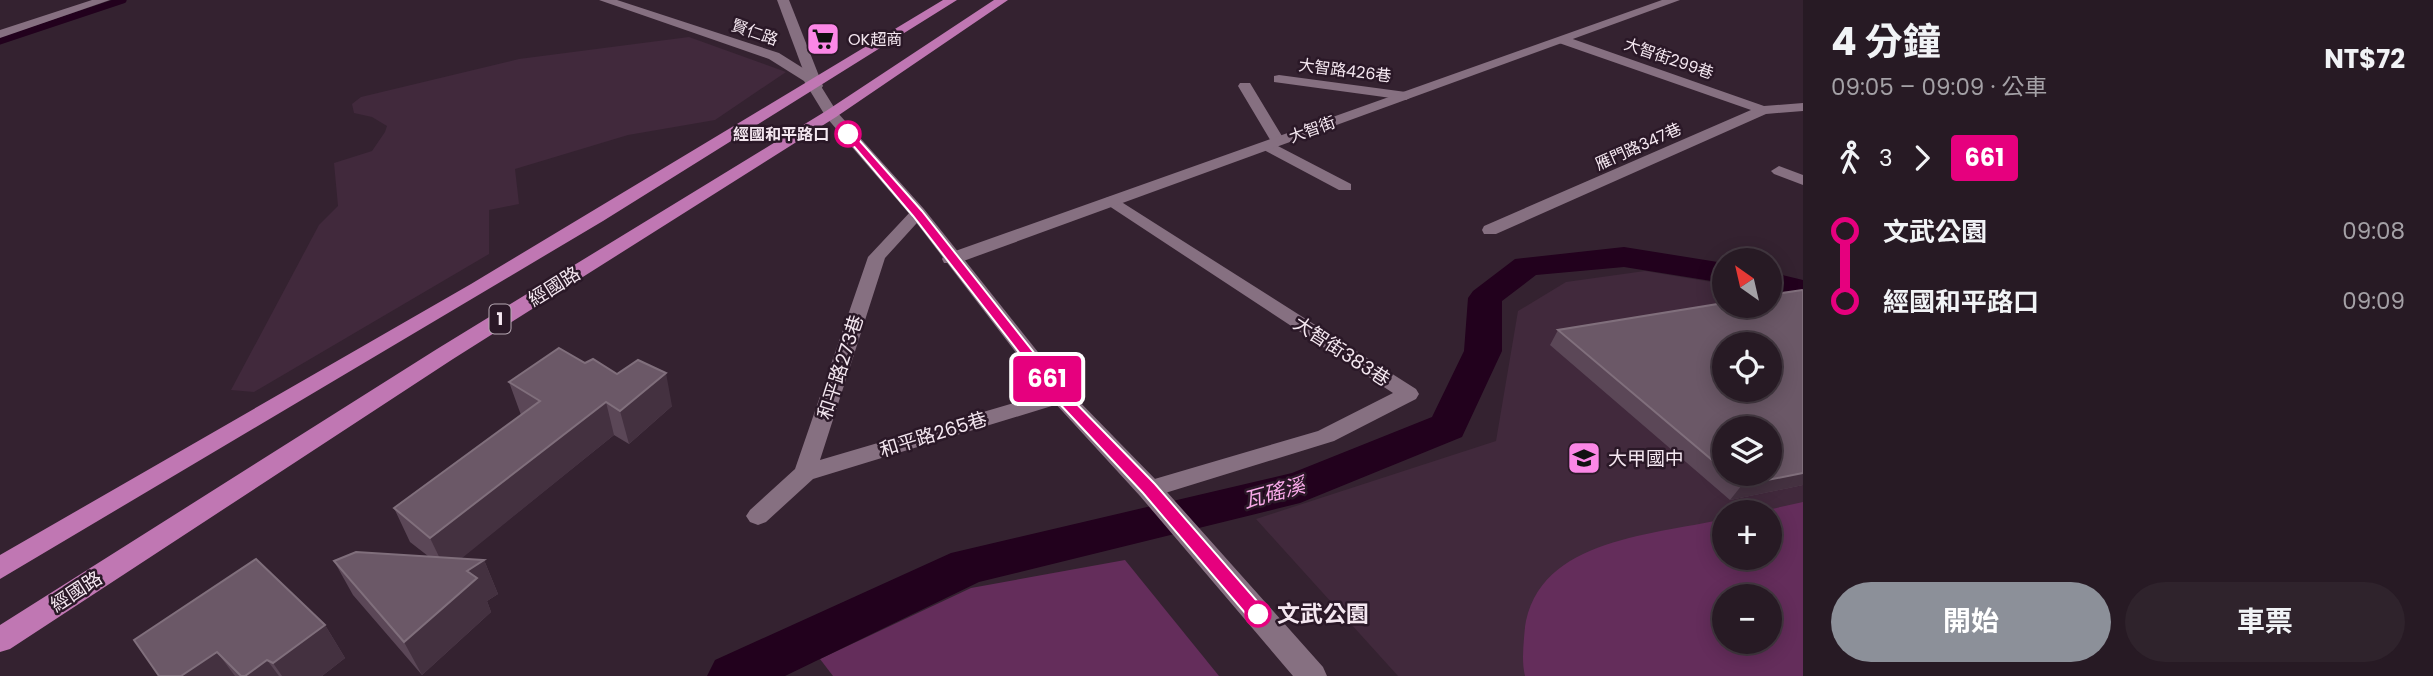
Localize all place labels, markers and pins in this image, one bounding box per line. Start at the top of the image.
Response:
supermarket icon: OK超商 [804,20,842,58]
place label: OK超商 [848,28,902,51]
marker: 經國和平路口 [835,121,861,147]
place label: 經國和平路口 [733,123,829,146]
school or university icon: 大甲國中 [1565,439,1603,477]
place label: 大甲國中 [1608,445,1684,472]
place label: 文武公園 [1277,598,1369,630]
marker: 文武公園 [1245,601,1271,627]

